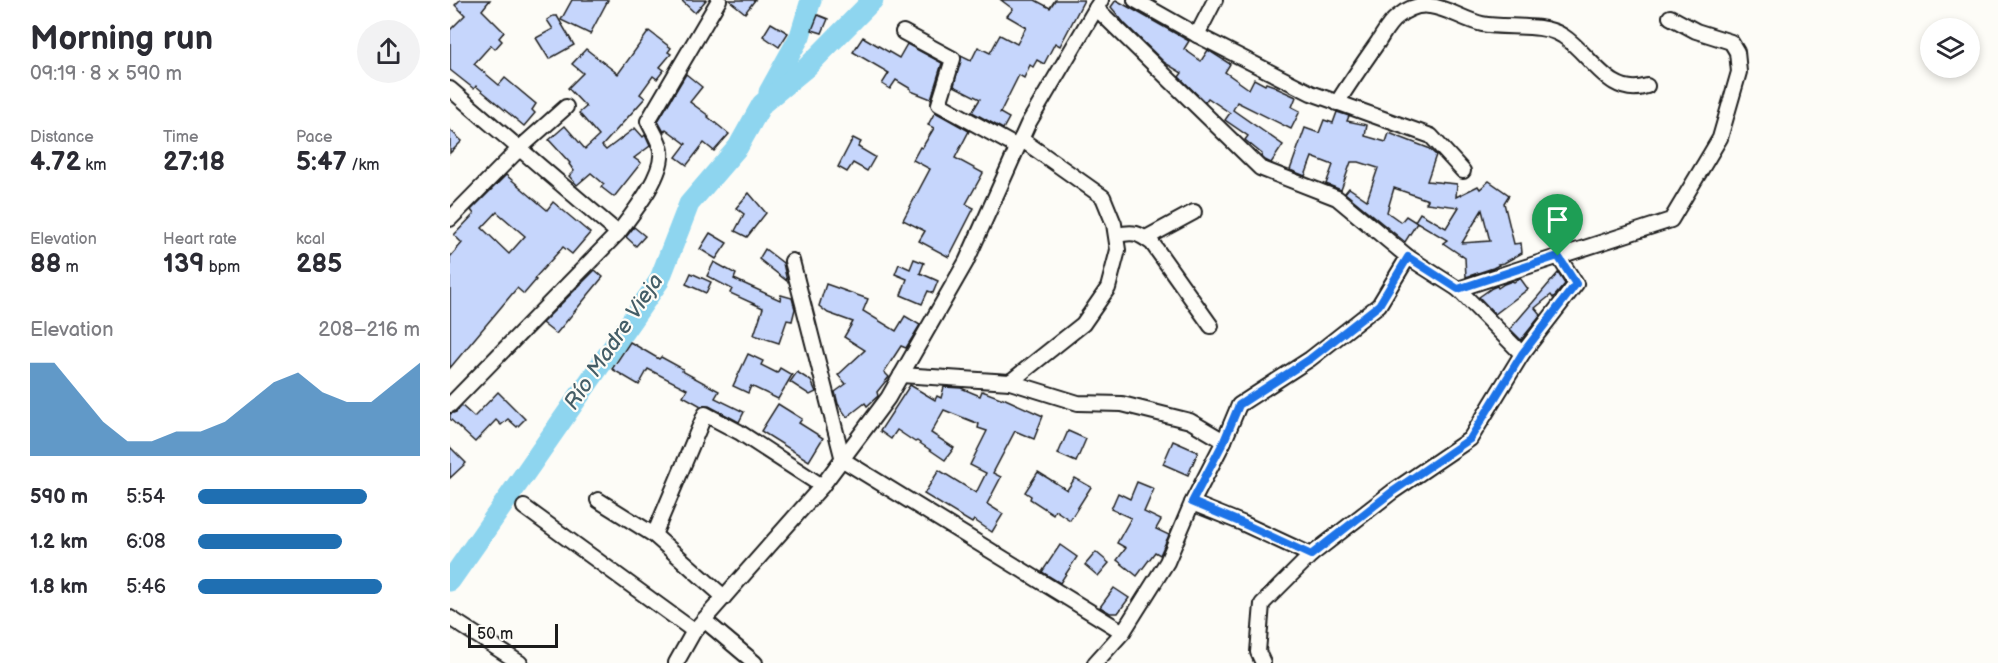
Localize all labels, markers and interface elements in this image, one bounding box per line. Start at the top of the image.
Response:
map controls [1920,18,1980,78]
button: layers [1920,18,1980,78]
text: Morning run [30,19,213,59]
button: share [357,20,420,83]
text: 09:19 · 8 × 590 m [30,62,182,86]
text: Distance [30,128,94,147]
text: Time [163,128,198,147]
text: Pace [296,128,332,147]
text: 4.72 [30,147,81,178]
text: 27:18 [163,147,225,178]
text: 5:47 [296,147,347,178]
text: km [81,156,106,175]
text: /km [347,156,380,175]
pin [1532,194,1583,256]
icon: arrive [1541,203,1574,236]
text: Elevation [30,230,97,249]
text: Heart rate [163,230,237,249]
text: kcal [296,230,325,249]
text: 88 [30,249,61,280]
text: 139 [163,249,204,280]
text: 285 [296,249,342,280]
text: m [61,258,79,277]
text: bpm [204,258,240,277]
water label: Río Madre Vieja [559,269,669,415]
text: Elevation [30,318,113,342]
text: 208–216 m [318,318,420,342]
text: 590 m [30,485,88,509]
text: 5:54 [126,485,165,509]
text: 1.2 km [30,530,88,554]
text: 6:08 [126,530,166,554]
text: 1.8 km [30,575,88,599]
text: 5:46 [126,575,166,599]
scale bar [468,621,558,648]
text: 50 m [477,625,513,644]

